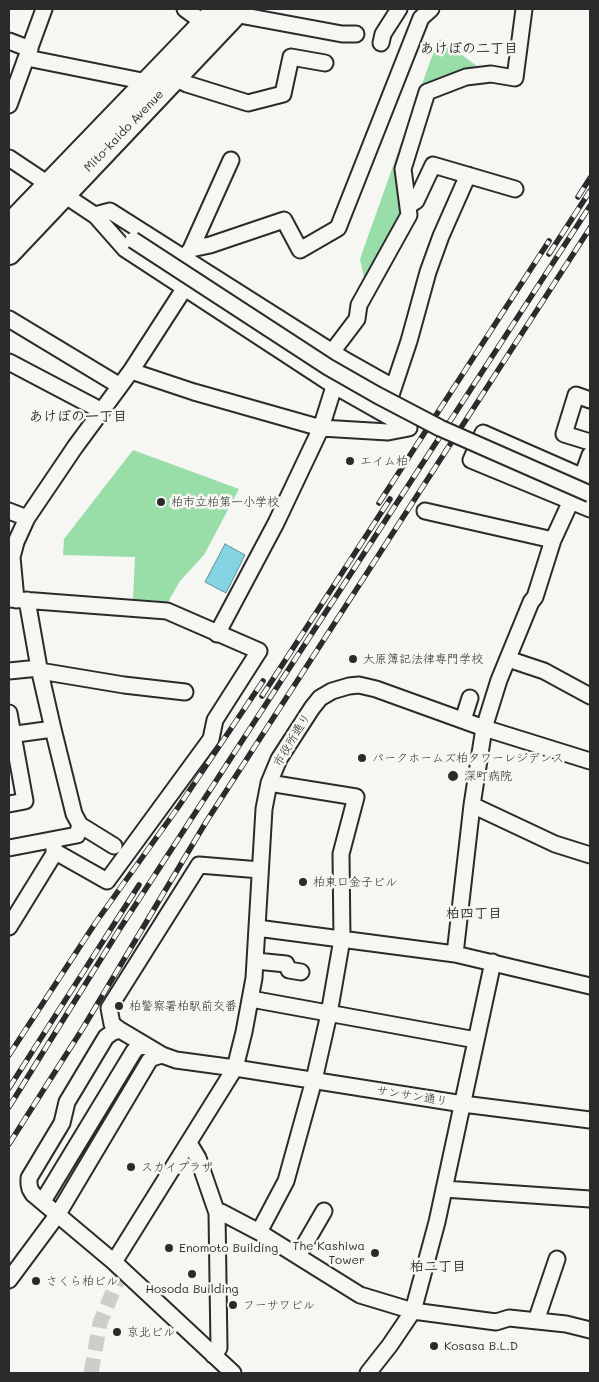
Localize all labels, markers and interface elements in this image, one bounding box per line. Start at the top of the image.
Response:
district label: あけぼの二丁目 [420,41,518,57]
street label: Mito-kaido Avenue [81,87,167,175]
district label: あけぼの一丁目 [29,409,127,425]
place label: エイム柏 [360,454,408,468]
marker: エイム柏 [344,455,356,467]
place label: 柏市立柏第一小学校 [171,495,279,509]
marker: 柏市立柏第一小学校 [155,496,167,508]
place label: 大原簿記法律専門学校 [363,652,483,666]
marker: 大原簿記法律専門学校 [347,653,359,665]
street label: 市役所通り [270,711,314,769]
place label: パークホームズ柏タワーレジデンス [372,751,564,765]
marker: パークホームズ柏タワーレジデンス [356,752,368,764]
marker: 深町病院 [446,769,460,783]
place label: 深町病院 [464,769,512,783]
place label: 柏東口金子ビル [313,875,397,889]
marker: 柏東口金子ビル [297,876,309,888]
district label: 柏四丁目 [446,906,502,922]
place label: 柏警察署柏駅前交番 [129,999,237,1013]
marker: 柏警察署柏駅前交番 [113,1000,125,1012]
street label: サンサン通り [375,1083,449,1109]
place label: スカイプラザ [141,1160,213,1174]
marker: スカイプラザ [125,1161,137,1173]
place label: The Kashiwa Tower [292,1239,365,1267]
place label: Enomoto Building [179,1241,278,1255]
marker: Enomoto Building [163,1242,175,1254]
marker: The Kashiwa Tower [369,1247,381,1259]
district label: 柏二丁目 [410,1259,466,1275]
marker: Hosoda Building [186,1268,198,1280]
place label: さくら柏ビル [46,1274,118,1288]
marker: さくら柏ビル [30,1275,42,1287]
place label: Hosoda Building [145,1282,239,1296]
place label: フーサワビル [243,1298,315,1312]
marker: フーサワビル [227,1299,239,1311]
place label: 京北ビル [127,1325,175,1339]
marker: 京北ビル [111,1326,123,1338]
place label: Kosasa B.L.D [444,1339,518,1353]
marker: Kosasa B.L.D [428,1340,440,1352]

